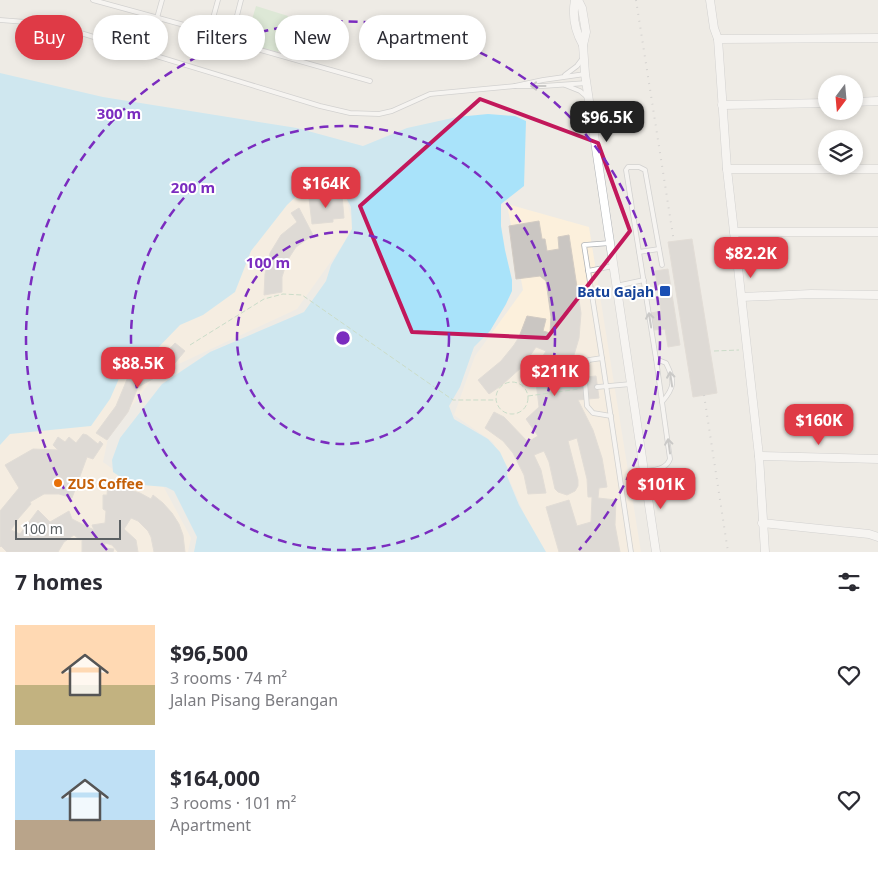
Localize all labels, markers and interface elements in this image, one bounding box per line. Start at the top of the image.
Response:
chip: Buy [15,15,83,60]
chip: Rent [93,15,168,60]
chip: Filters [178,15,265,60]
chip: New [275,15,349,60]
chip: Apartment [359,15,486,60]
north arrow [818,75,862,120]
map controls [818,75,863,175]
one-way arrow [530,81,546,91]
pin: $96.5K [566,100,648,143]
text: 300 m [97,103,141,123]
text: $96.5K [581,106,633,128]
button: layers [818,130,863,175]
pin: $164K [291,166,361,209]
text: $164K [302,172,350,194]
text: 200 m [171,177,215,197]
pin: $82.2K [710,236,792,279]
text: $82.2K [725,242,777,264]
text: 100 m [246,252,290,272]
place label: Batu Gajah [577,282,654,301]
marker: Batu Gajah [658,284,672,298]
one-way arrow [645,312,655,328]
centre of rings [334,329,352,347]
pin: $88.5K [97,346,179,389]
text: $88.5K [112,352,164,374]
pin: $211K [520,354,590,397]
text: $211K [531,360,579,382]
one-way arrow [665,371,675,387]
pin: $160K [784,404,854,446]
text: $160K [795,409,843,431]
one-way arrow [663,438,673,454]
pin: $101K [626,468,696,510]
text: $101K [637,473,685,495]
place label: ZUS Coffee [68,474,143,493]
marker: ZUS Coffee [52,477,64,489]
scale bar [15,517,121,540]
text: 100 m [22,519,63,538]
text: 7 homes [15,568,103,596]
icon: filters [835,568,863,596]
text: $96,500 [170,639,248,667]
icon: home [55,645,115,705]
icon: heart [835,661,863,689]
text: 3 rooms · 74 m² [170,667,287,689]
text: Jalan Pisang Berangan [170,689,338,711]
text: $164,000 [170,764,260,792]
icon: home [55,770,115,830]
icon: heart [835,786,863,814]
text: 3 rooms · 101 m² [170,792,296,814]
text: Apartment [170,814,251,836]

